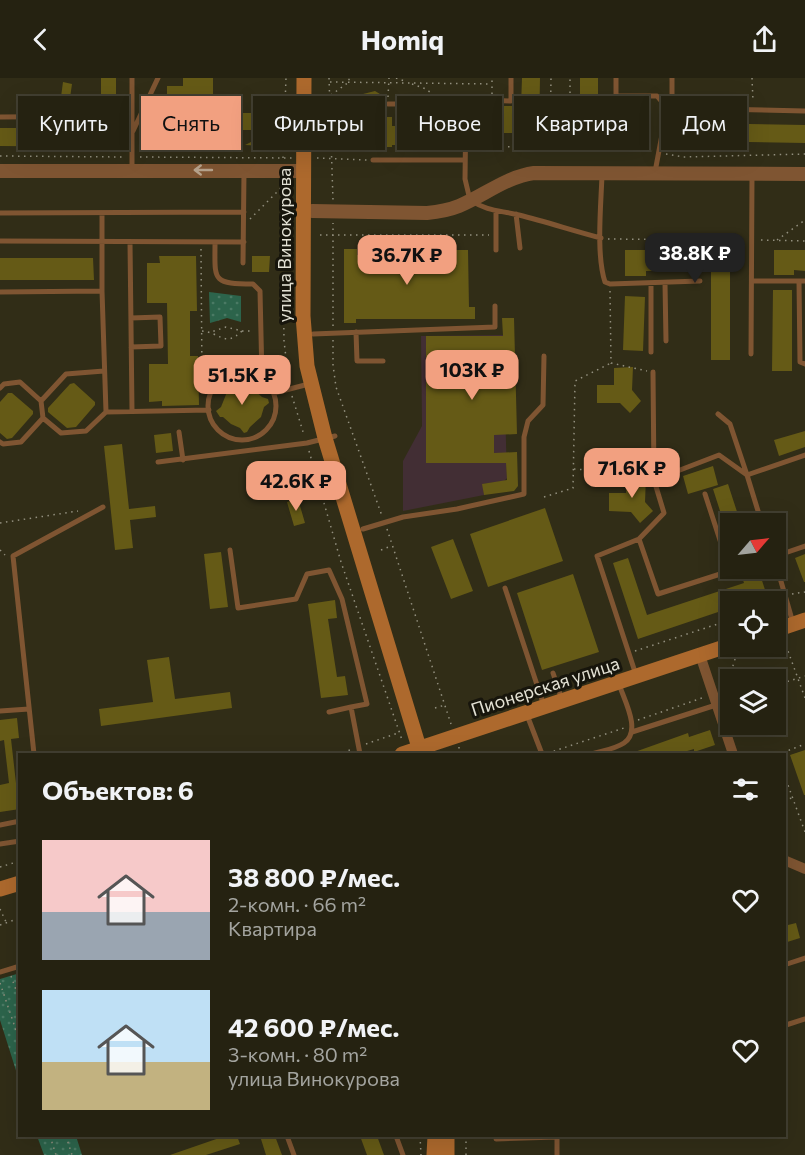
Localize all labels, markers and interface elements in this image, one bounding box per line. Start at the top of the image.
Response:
icon: back [24,23,57,56]
text: Homiq [361,23,444,56]
icon: share [748,23,781,56]
chip: Купить [18,96,129,150]
chip: Снять [141,96,241,150]
chip: Фильтры [253,96,385,150]
chip: Новое [397,96,502,150]
chip: Квартира [514,96,649,150]
chip: Дом [661,96,747,150]
one-way arrow [193,164,213,176]
street label: улица Винокурова [273,168,295,322]
pin: 38.8K ₽ [640,233,750,284]
pin: 36.7K ₽ [352,235,462,286]
text: 38.8K ₽ [659,240,731,264]
text: 36.7K ₽ [372,242,442,266]
pin: 103K ₽ [423,350,521,401]
pin: 51.5K ₽ [187,355,297,406]
text: 103K ₽ [440,357,504,381]
text: 51.5K ₽ [208,362,276,386]
pin: 71.6K ₽ [577,448,687,499]
text: 71.6K ₽ [598,455,666,479]
pin: 42.6K ₽ [241,461,351,512]
text: 42.6K ₽ [260,468,332,492]
north arrow [720,513,786,579]
map controls [720,513,786,735]
button: locate [720,591,786,657]
street label: Пионерская улица [468,652,622,720]
button: layers [720,669,786,735]
icon: filters [729,773,762,806]
text: Объектов: 6 [42,774,194,805]
text: 38 800 ₽/мес. [228,861,400,892]
icon: home [90,864,162,936]
icon: heart [729,884,762,917]
text: 2-комн. · 66 m² [228,892,366,916]
text: Квартира [228,916,317,940]
text: 42 600 ₽/мес. [228,1011,399,1042]
icon: home [90,1014,162,1086]
icon: heart [729,1034,762,1067]
text: 3-комн. · 80 m² [228,1042,367,1066]
text: улица Винокурова [228,1066,400,1090]

